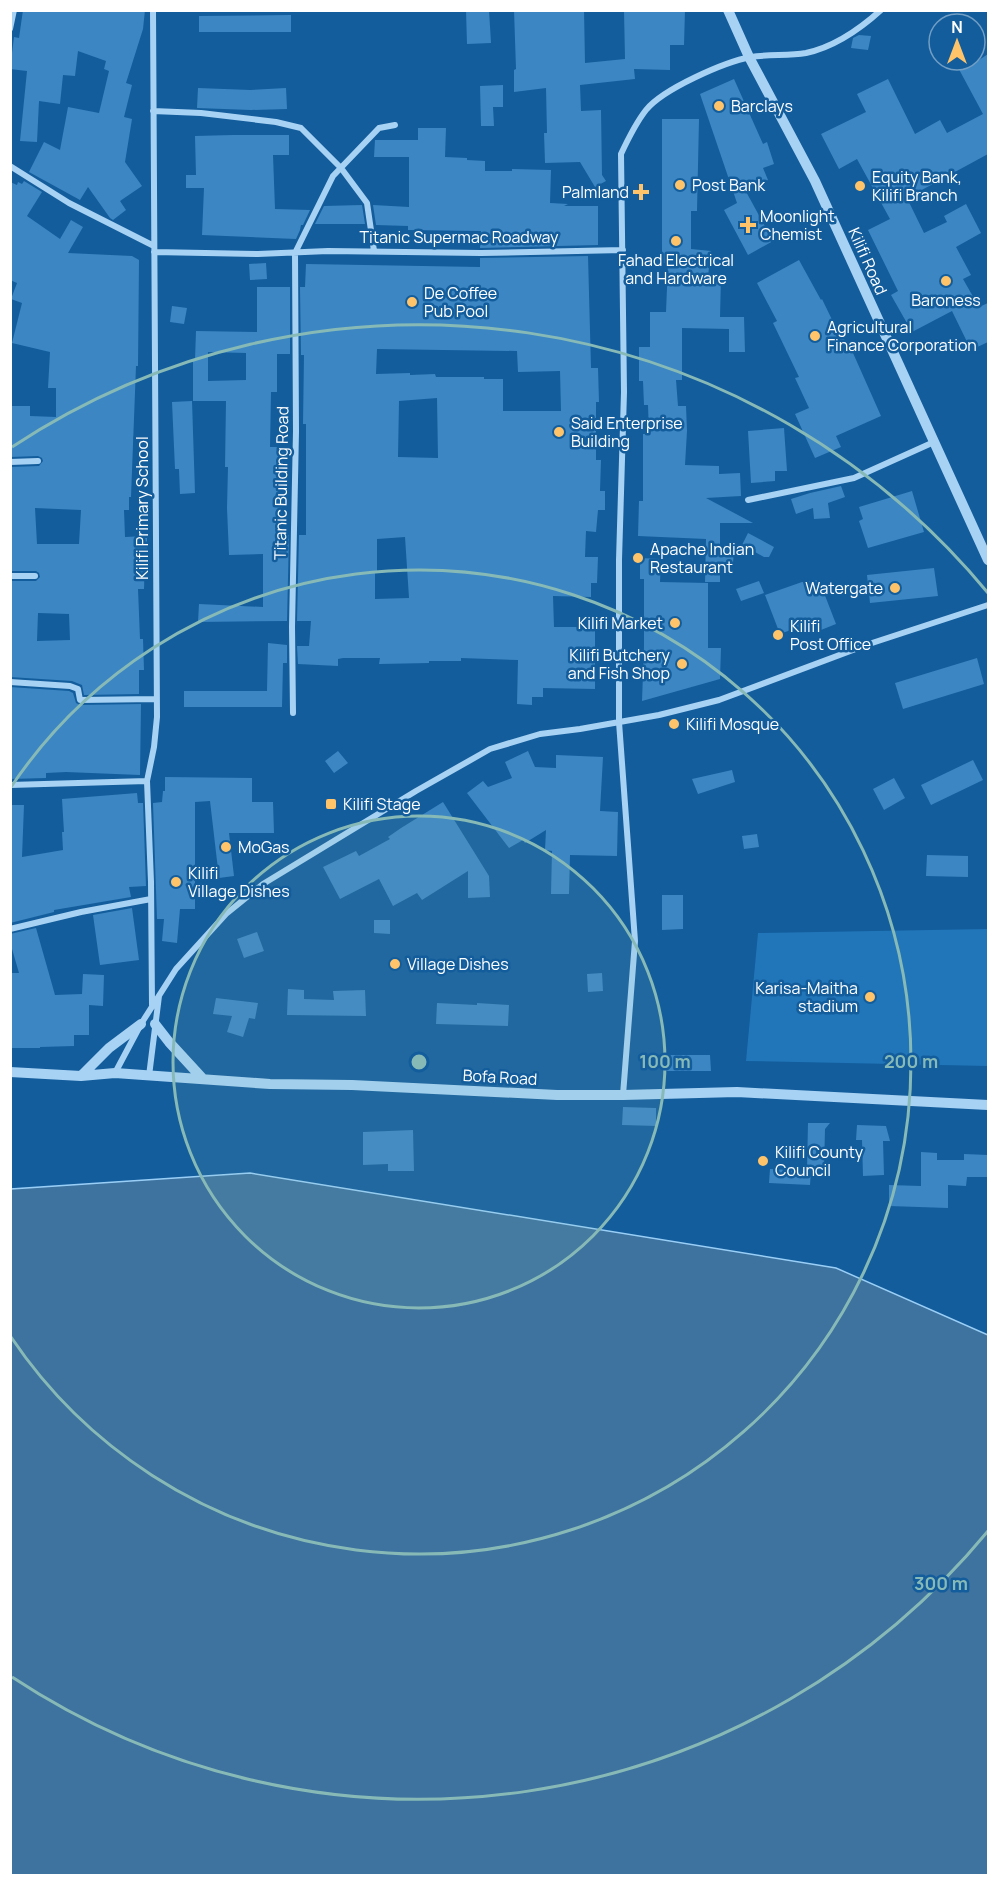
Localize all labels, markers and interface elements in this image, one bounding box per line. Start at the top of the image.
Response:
north arrow [927,12,987,72]
text: N [951,16,963,38]
place label: Barclays [731,95,793,117]
marker: Barclays [712,99,726,113]
place label: Equity Bank, Kilifi Branch [872,166,962,206]
place label: Post Bank [692,174,766,196]
marker: Post Bank [673,178,687,192]
marker: Equity Bank, Kilifi Branch [853,179,867,193]
place label: Palmland [562,181,629,203]
marker: Palmland [634,185,648,199]
place label: Moonlight Chemist [760,205,835,245]
marker: Moonlight Chemist [741,218,755,232]
street label: Kilifi Road [843,224,893,298]
street label: Titanic Supermac Roadway [360,226,559,248]
marker: Fahad Electrical and Hardware [669,234,683,248]
place label: Fahad Electrical and Hardware [618,249,734,289]
marker: Baroness [939,274,953,288]
place label: De Coffee Pub Pool [424,282,497,322]
place label: Baroness [911,289,981,311]
marker: De Coffee Pub Pool [405,295,419,309]
place label: Agricultural Finance Corporation [827,316,977,356]
marker: Agricultural Finance Corporation [808,329,822,343]
street label: Titanic Building Road [269,406,293,560]
place label: Said Enterprise Building [571,412,683,452]
marker: Said Enterprise Building [552,425,566,439]
street label: Kilifi Primary School [131,436,153,580]
place label: Apache Indian Restaurant [650,538,754,578]
marker: Apache Indian Restaurant [631,551,645,565]
place label: Watergate [805,577,883,599]
marker: Watergate [888,581,902,595]
place label: Kilifi Market [578,612,663,634]
place label: Kilifi Post Office [790,615,871,655]
marker: Kilifi Market [668,616,682,630]
marker: Kilifi Post Office [771,628,785,642]
place label: Kilifi Butchery and Fish Shop [568,644,671,684]
marker: Kilifi Butchery and Fish Shop [675,657,689,671]
place label: Kilifi Mosque [686,713,779,735]
marker: Kilifi Mosque [667,717,681,731]
place label: Kilifi Stage [343,793,421,815]
marker: Kilifi Stage [324,797,338,811]
place label: MoGas [238,836,289,858]
marker: MoGas [219,840,233,854]
place label: Kilifi Village Dishes [188,862,290,902]
marker: Kilifi Village Dishes [169,875,183,889]
place label: Village Dishes [407,953,509,975]
marker: Village Dishes [388,957,402,971]
place label: Karisa-Maitha stadium [755,977,858,1017]
marker: Karisa-Maitha stadium [863,990,877,1004]
text: 100 m [639,1049,691,1073]
text: 200 m [884,1049,938,1073]
centre of rings [409,1052,429,1072]
street label: Bofa Road [462,1064,538,1090]
place label: Kilifi County Council [775,1141,864,1181]
marker: Kilifi County Council [756,1154,770,1168]
text: 300 m [914,1571,968,1595]

